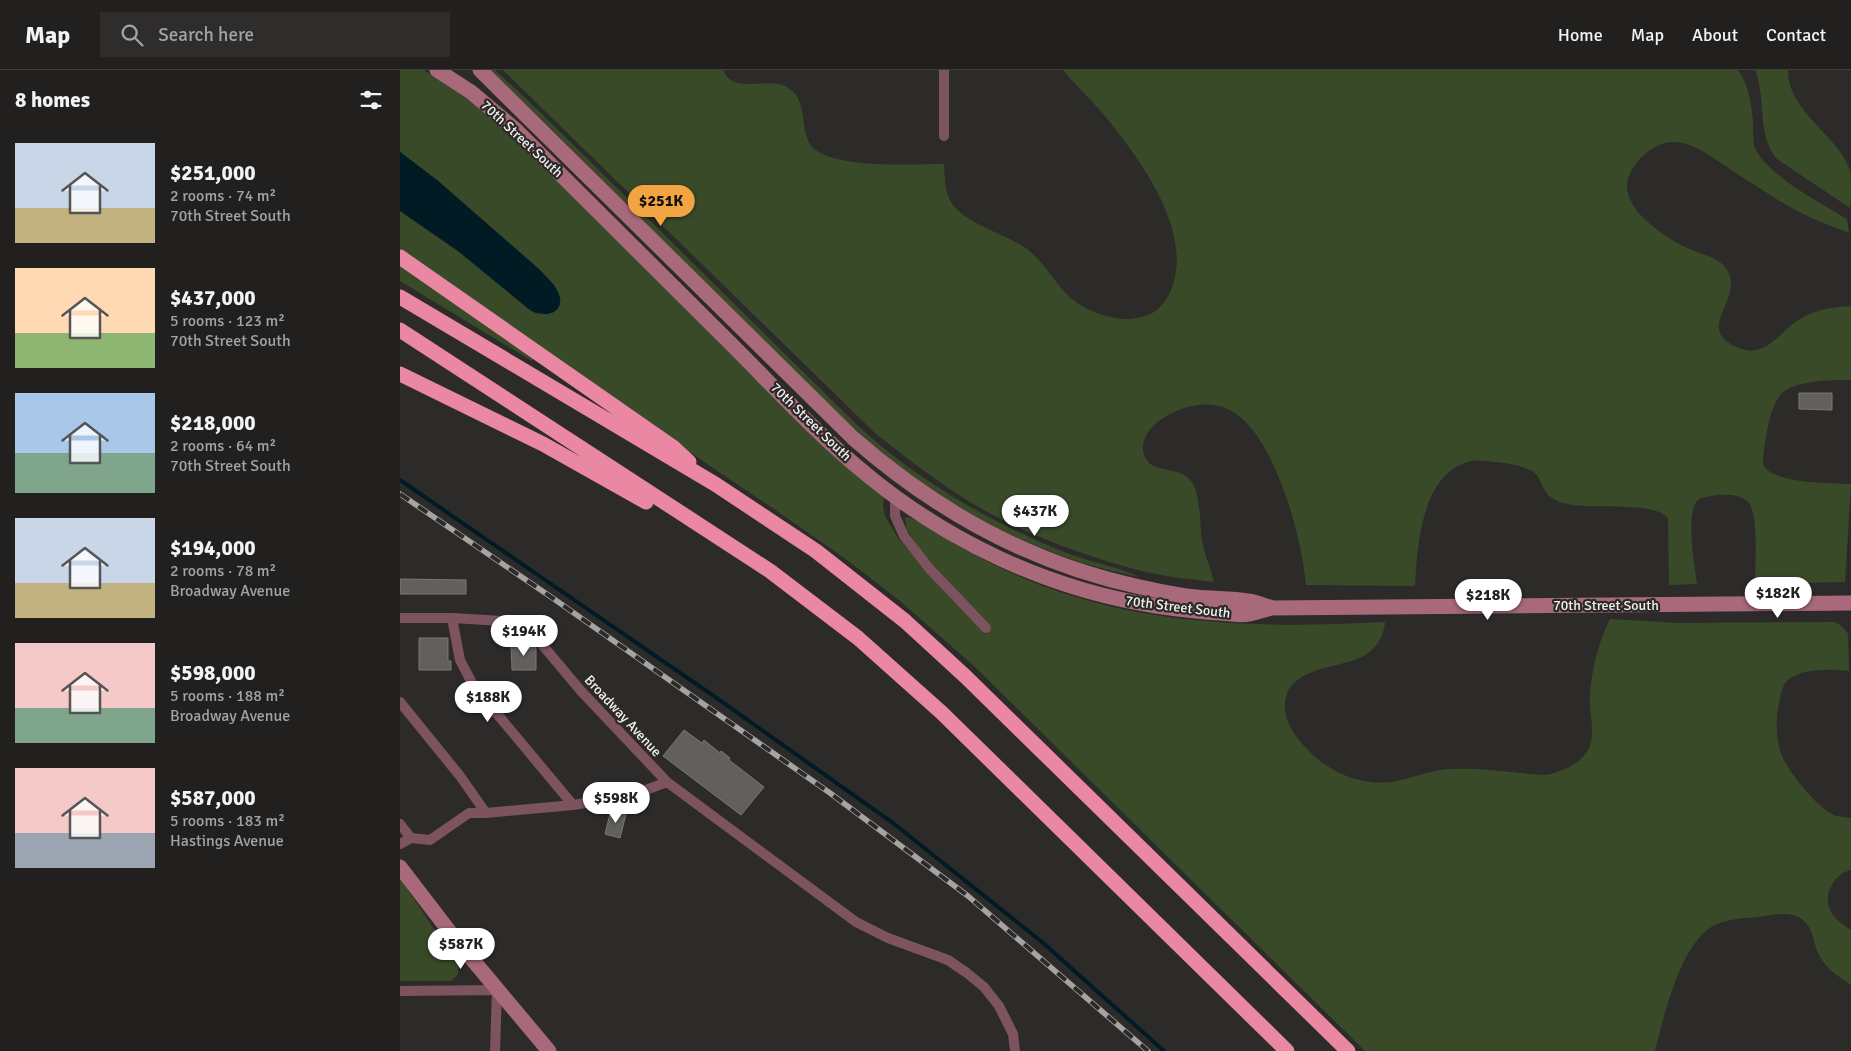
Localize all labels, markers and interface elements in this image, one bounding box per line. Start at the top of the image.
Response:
search box [100,12,450,57]
text: Map [25,20,70,50]
icon: search [118,21,146,49]
text: Search here [158,23,254,47]
text: Home [1558,24,1603,46]
text: Map [1631,24,1664,46]
text: About [1692,24,1738,46]
text: Contact [1766,24,1826,46]
icon: filters [357,86,385,114]
text: 8 homes [15,87,90,113]
street label: 70th Street South [478,97,566,181]
text: $251,000 [170,160,256,186]
icon: home [55,163,115,223]
pin: $251K [626,184,696,227]
text: 2 rooms · 74 m² [170,186,276,206]
text: $251K [639,191,683,211]
text: 70th Street South [170,206,291,226]
text: $437,000 [170,285,256,311]
icon: home [55,288,115,348]
text: 5 rooms · 123 m² [170,311,285,331]
text: 70th Street South [170,331,291,351]
street label: 70th Street South [767,379,855,465]
text: $218,000 [170,410,256,436]
icon: home [55,413,115,473]
text: 2 rooms · 64 m² [170,436,276,456]
text: 70th Street South [170,456,291,476]
pin: $437K [1000,494,1070,537]
text: $437K [1013,501,1057,521]
text: $194,000 [170,535,256,561]
icon: home [55,538,115,598]
text: 2 rooms · 78 m² [170,561,276,581]
pin: $182K [1743,576,1813,619]
pin: $218K [1453,578,1523,621]
text: Broadway Avenue [170,581,290,601]
text: $182K [1756,583,1800,603]
text: $218K [1466,585,1510,605]
street label: 70th Street South [1125,592,1231,622]
street label: 70th Street South [1553,597,1659,614]
pin: $194K [489,614,559,657]
text: $194K [502,621,546,641]
text: $598,000 [170,660,256,686]
icon: home [55,663,115,723]
street label: Broadway Avenue [581,672,665,760]
pin: $188K [453,680,523,723]
text: 5 rooms · 188 m² [170,686,285,706]
text: $188K [466,687,510,707]
text: Broadway Avenue [170,706,290,726]
pin: $598K [581,782,651,824]
text: $587,000 [170,785,256,811]
icon: home [55,788,115,848]
text: $598K [594,788,638,808]
text: 5 rooms · 183 m² [170,811,285,831]
text: Hastings Avenue [170,831,284,851]
pin: $587K [426,928,496,970]
text: $587K [439,934,483,954]

